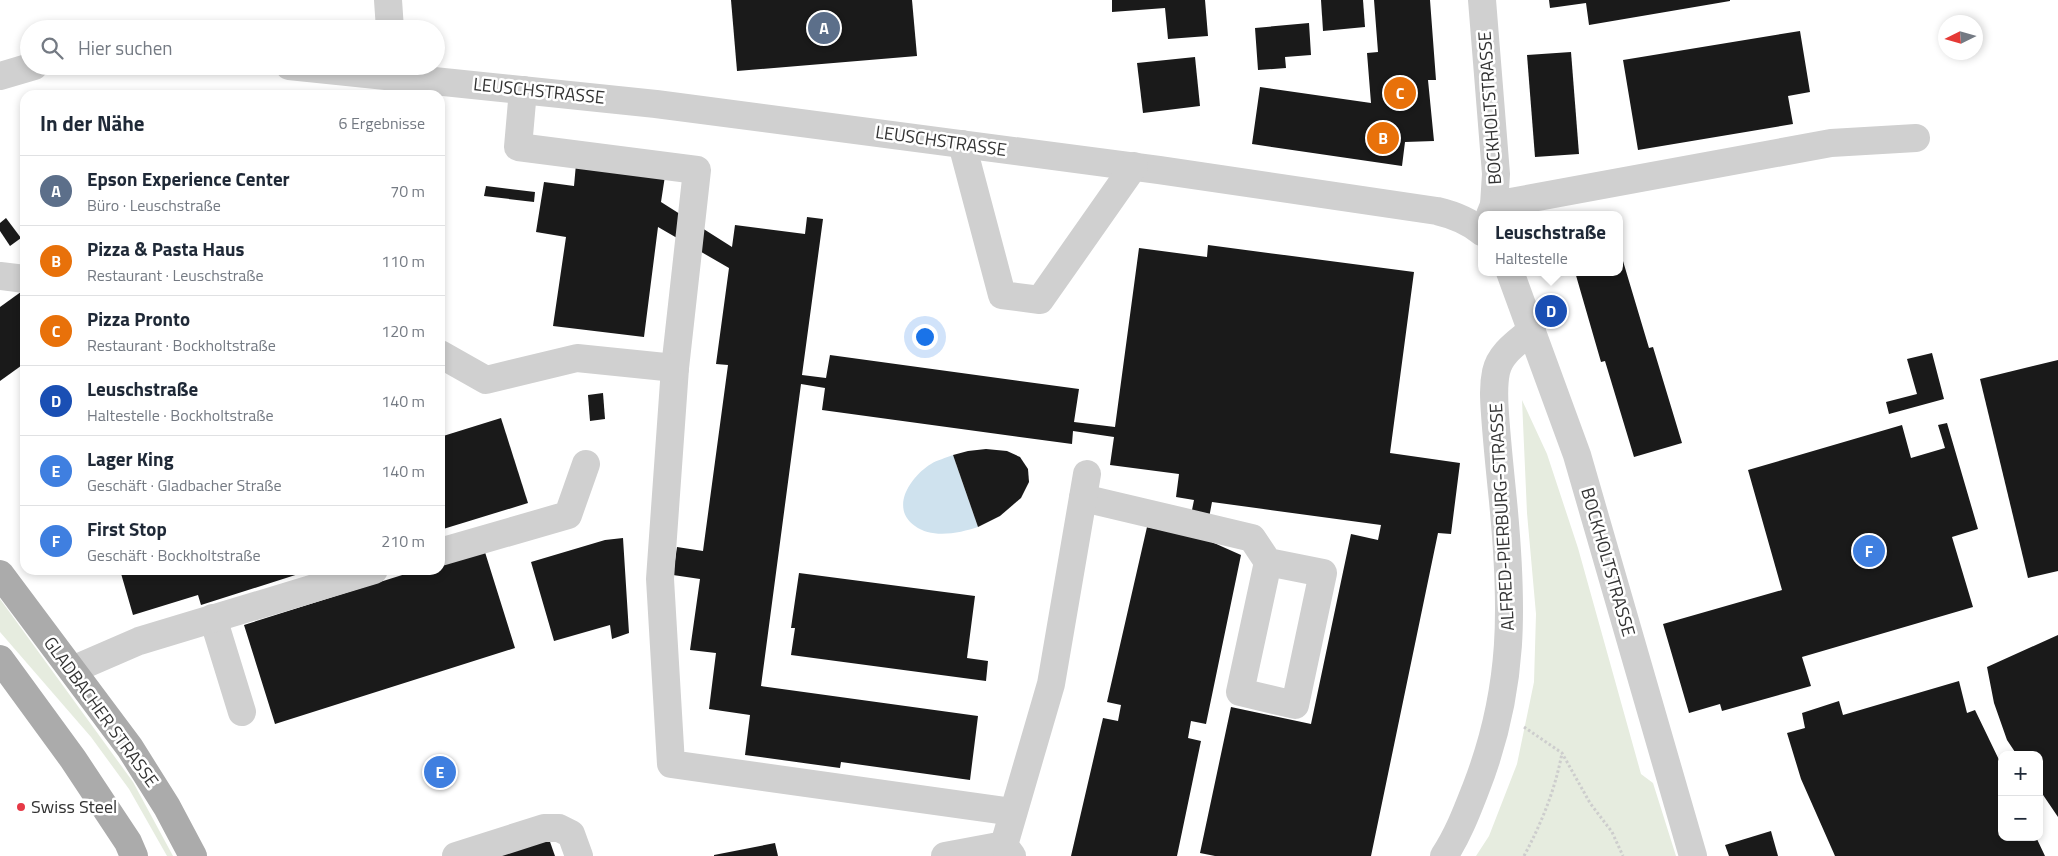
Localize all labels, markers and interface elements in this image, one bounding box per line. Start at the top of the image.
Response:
pin: A [808,9,840,47]
north arrow [1938,15,1983,60]
search box [20,20,445,75]
street label: BOCKHOLTSTRASSE [1471,30,1508,186]
text: Hier suchen [78,33,173,62]
icon: search [38,34,66,62]
street label: LEUSCHSTRASSE [472,70,606,111]
pin: C [1384,74,1416,112]
text: In der Nähe [40,107,145,139]
text: 6 Ergebnisse [338,111,425,135]
street label: LEUSCHSTRASSE [874,118,1008,163]
pin: B [1367,119,1399,157]
text: Epson Experience Center [87,164,290,193]
text: A [51,179,61,203]
text: 70 m [390,179,425,203]
text: Büro · Leuschstraße [87,193,221,217]
popup [1478,211,1623,276]
text: Leuschstraße [1495,217,1606,246]
text: Pizza & Pasta Haus [87,234,244,263]
text: Haltestelle [1495,246,1568,270]
text: B [51,249,61,273]
text: 110 m [381,249,425,273]
text: Restaurant · Leuschstraße [87,263,264,287]
pin: D [1535,292,1567,330]
text: Pizza Pronto [87,304,190,333]
text: C [52,319,60,343]
text: 120 m [381,319,425,343]
your location [912,324,938,350]
text: Restaurant · Bockholtstraße [87,333,276,357]
text: Leuschstraße [87,374,198,403]
text: D [51,389,61,413]
text: 140 m [381,389,425,413]
street label: ALFRED-PIERBURG-STRASSE [1482,402,1521,632]
text: Haltestelle · Bockholtstraße [87,403,274,427]
text: Lager King [87,444,174,473]
text: E [52,459,60,483]
text: 140 m [381,459,425,483]
text: Geschäft · Gladbacher Straße [87,473,282,497]
street label: BOCKHOLTSTRASSE [1574,484,1643,639]
text: First Stop [87,514,167,543]
text: F [52,529,60,553]
text: 210 m [381,529,425,553]
pin: F [1853,532,1885,570]
text: Geschäft · Bockholtstraße [87,543,261,567]
street label: GLADBACHER STRASSE [37,631,165,793]
map controls [1998,751,2043,841]
button: + [1998,751,2043,796]
pin: E [424,753,456,791]
place label: Swiss Steel [31,793,117,820]
button: − [1998,796,2043,841]
marker: Swiss Steel [15,801,27,813]

